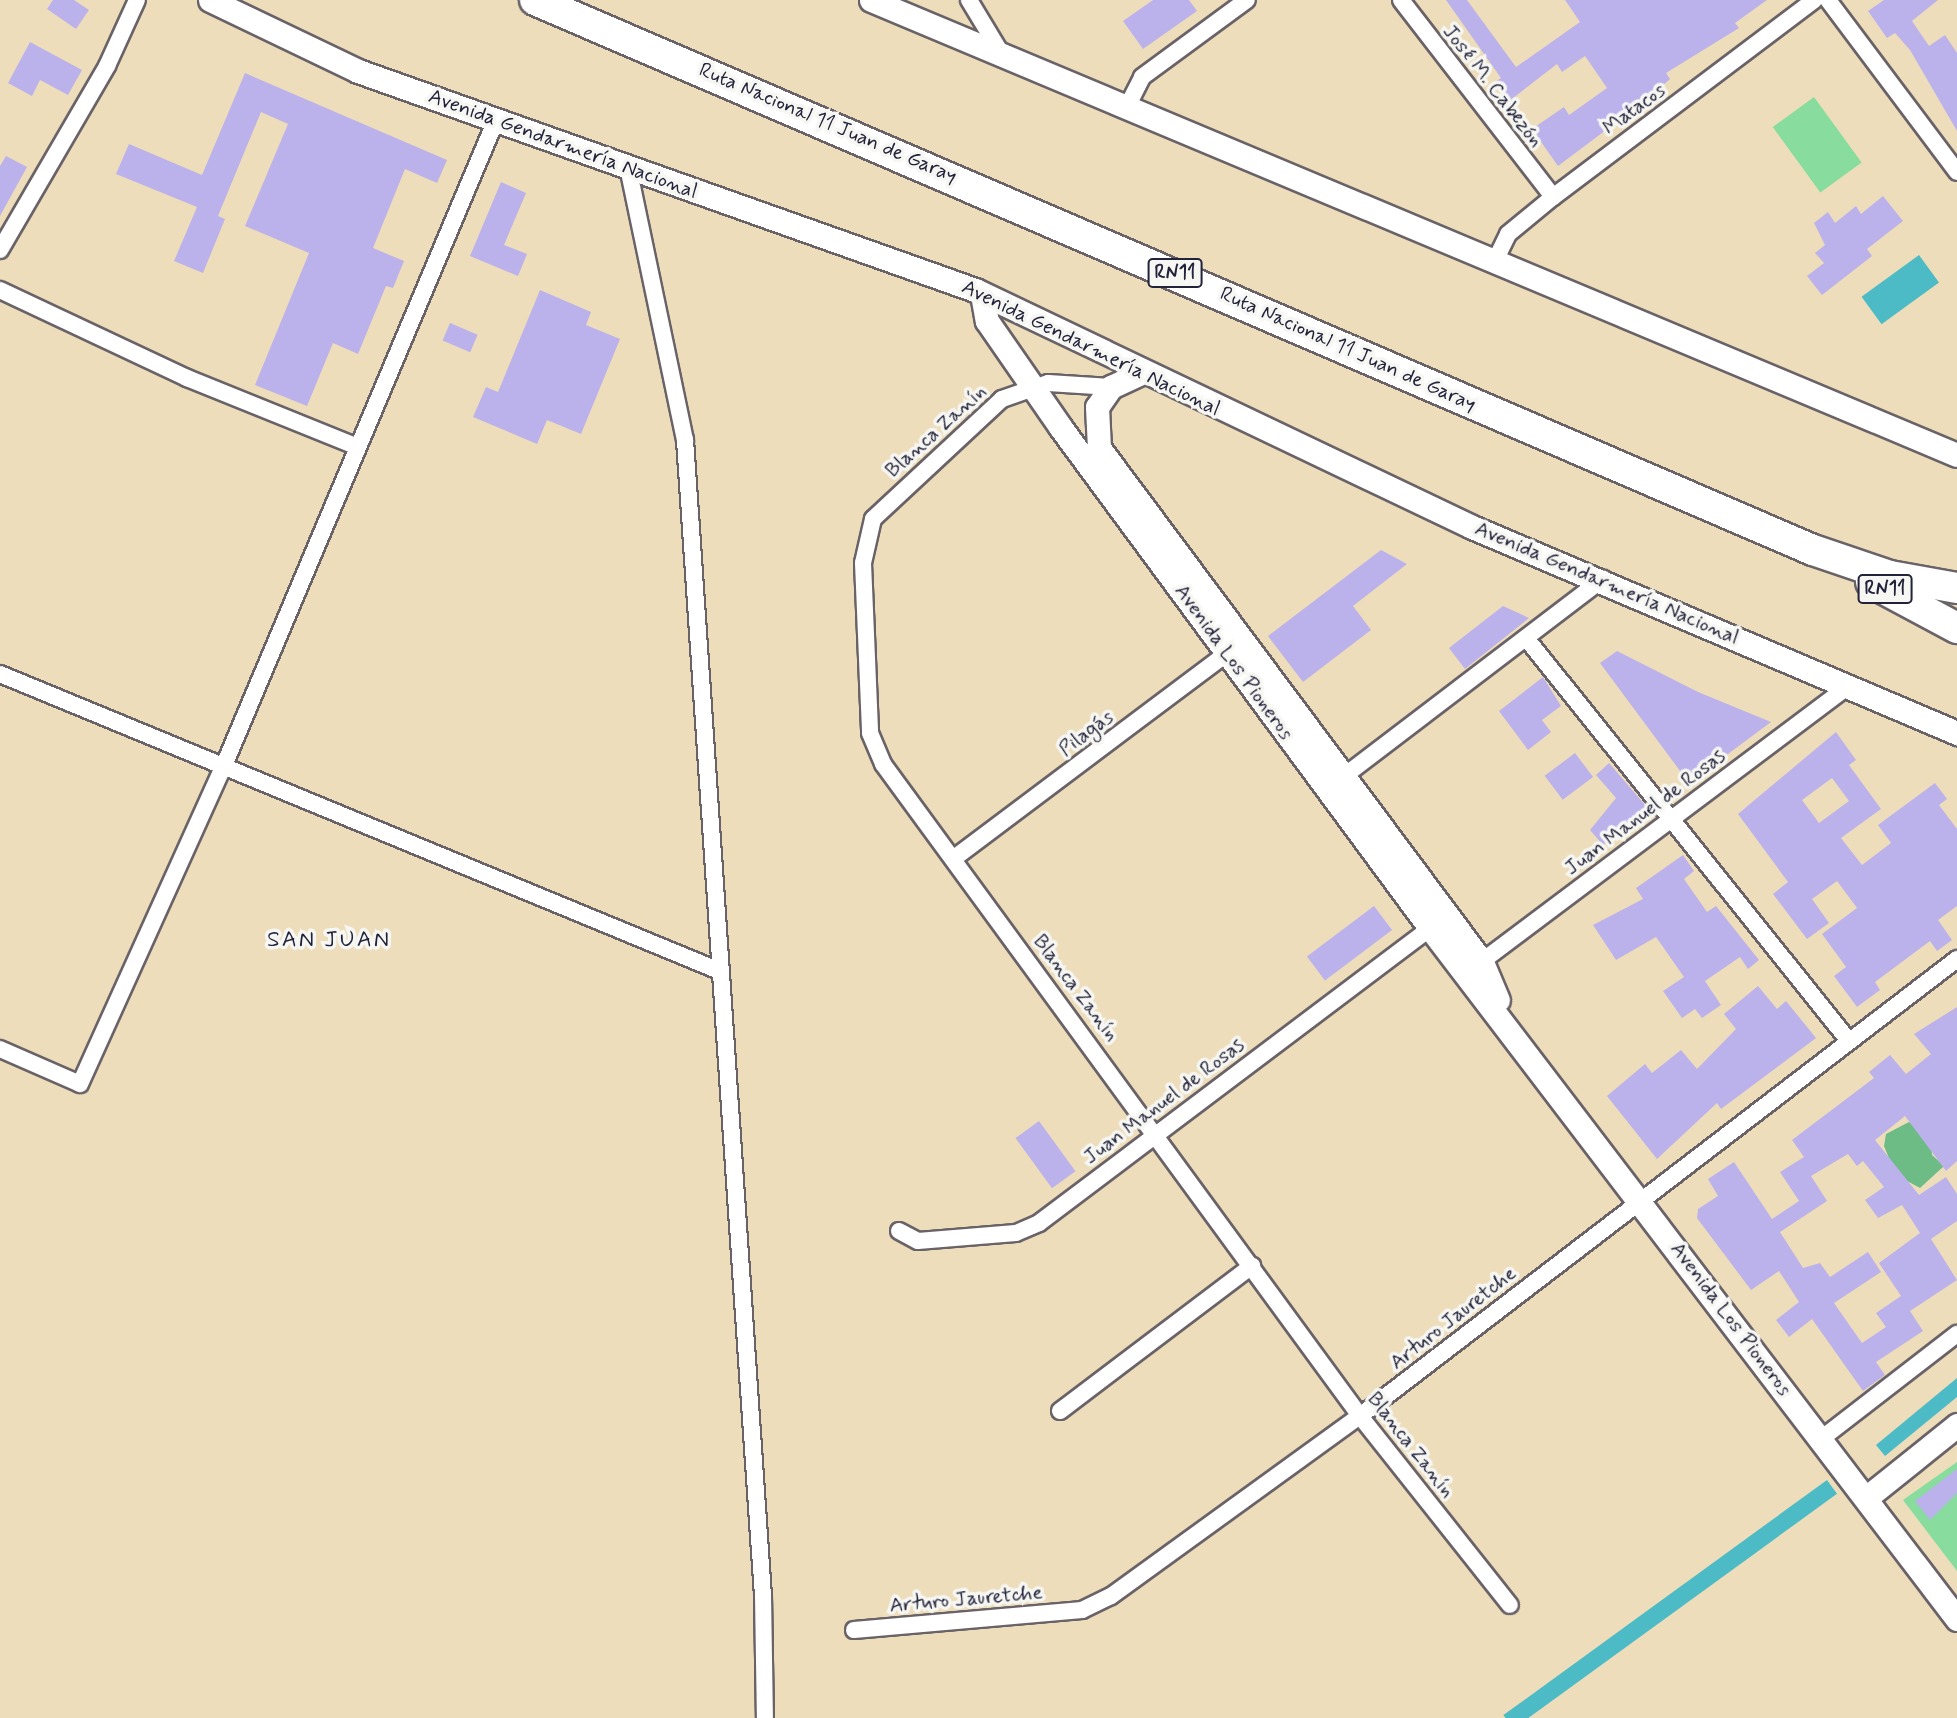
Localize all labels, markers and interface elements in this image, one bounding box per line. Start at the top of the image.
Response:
street label: José M. Cabezón [1437,20,1549,152]
street label: Ruta Nacional 11 Juan de Garay [694,56,962,190]
street label: Matacos [1598,77,1670,141]
street label: Avenida Gendarmería Nacional [425,84,701,204]
road number: RN11 [1147,258,1203,288]
street label: Avenida Gendarmería Nacional [958,274,1224,422]
street label: Ruta Nacional 11 Juan de Garay [1214,280,1482,418]
street label: Blanca Zanín [881,380,991,482]
street label: Avenida Gendarmería Nacional [1471,516,1743,650]
road number: RN11 [1857,574,1913,604]
street label: Avenida Los Pioneros [1169,579,1299,745]
street label: Pilagás [1054,704,1118,762]
street label: Juan Manuel de Rosas [1561,744,1729,880]
district label: SAN JUAN [268,926,390,954]
street label: Blanca Zanín [1029,931,1123,1045]
street label: Juan Manuel de Rosas [1080,1033,1248,1169]
street label: Avenida Los Pioneros [1665,1237,1797,1401]
street label: Arturo Jauretche [1385,1261,1521,1375]
street label: Blanca Zanín [1363,1388,1459,1502]
street label: Arturo Jauretche [888,1580,1044,1618]

